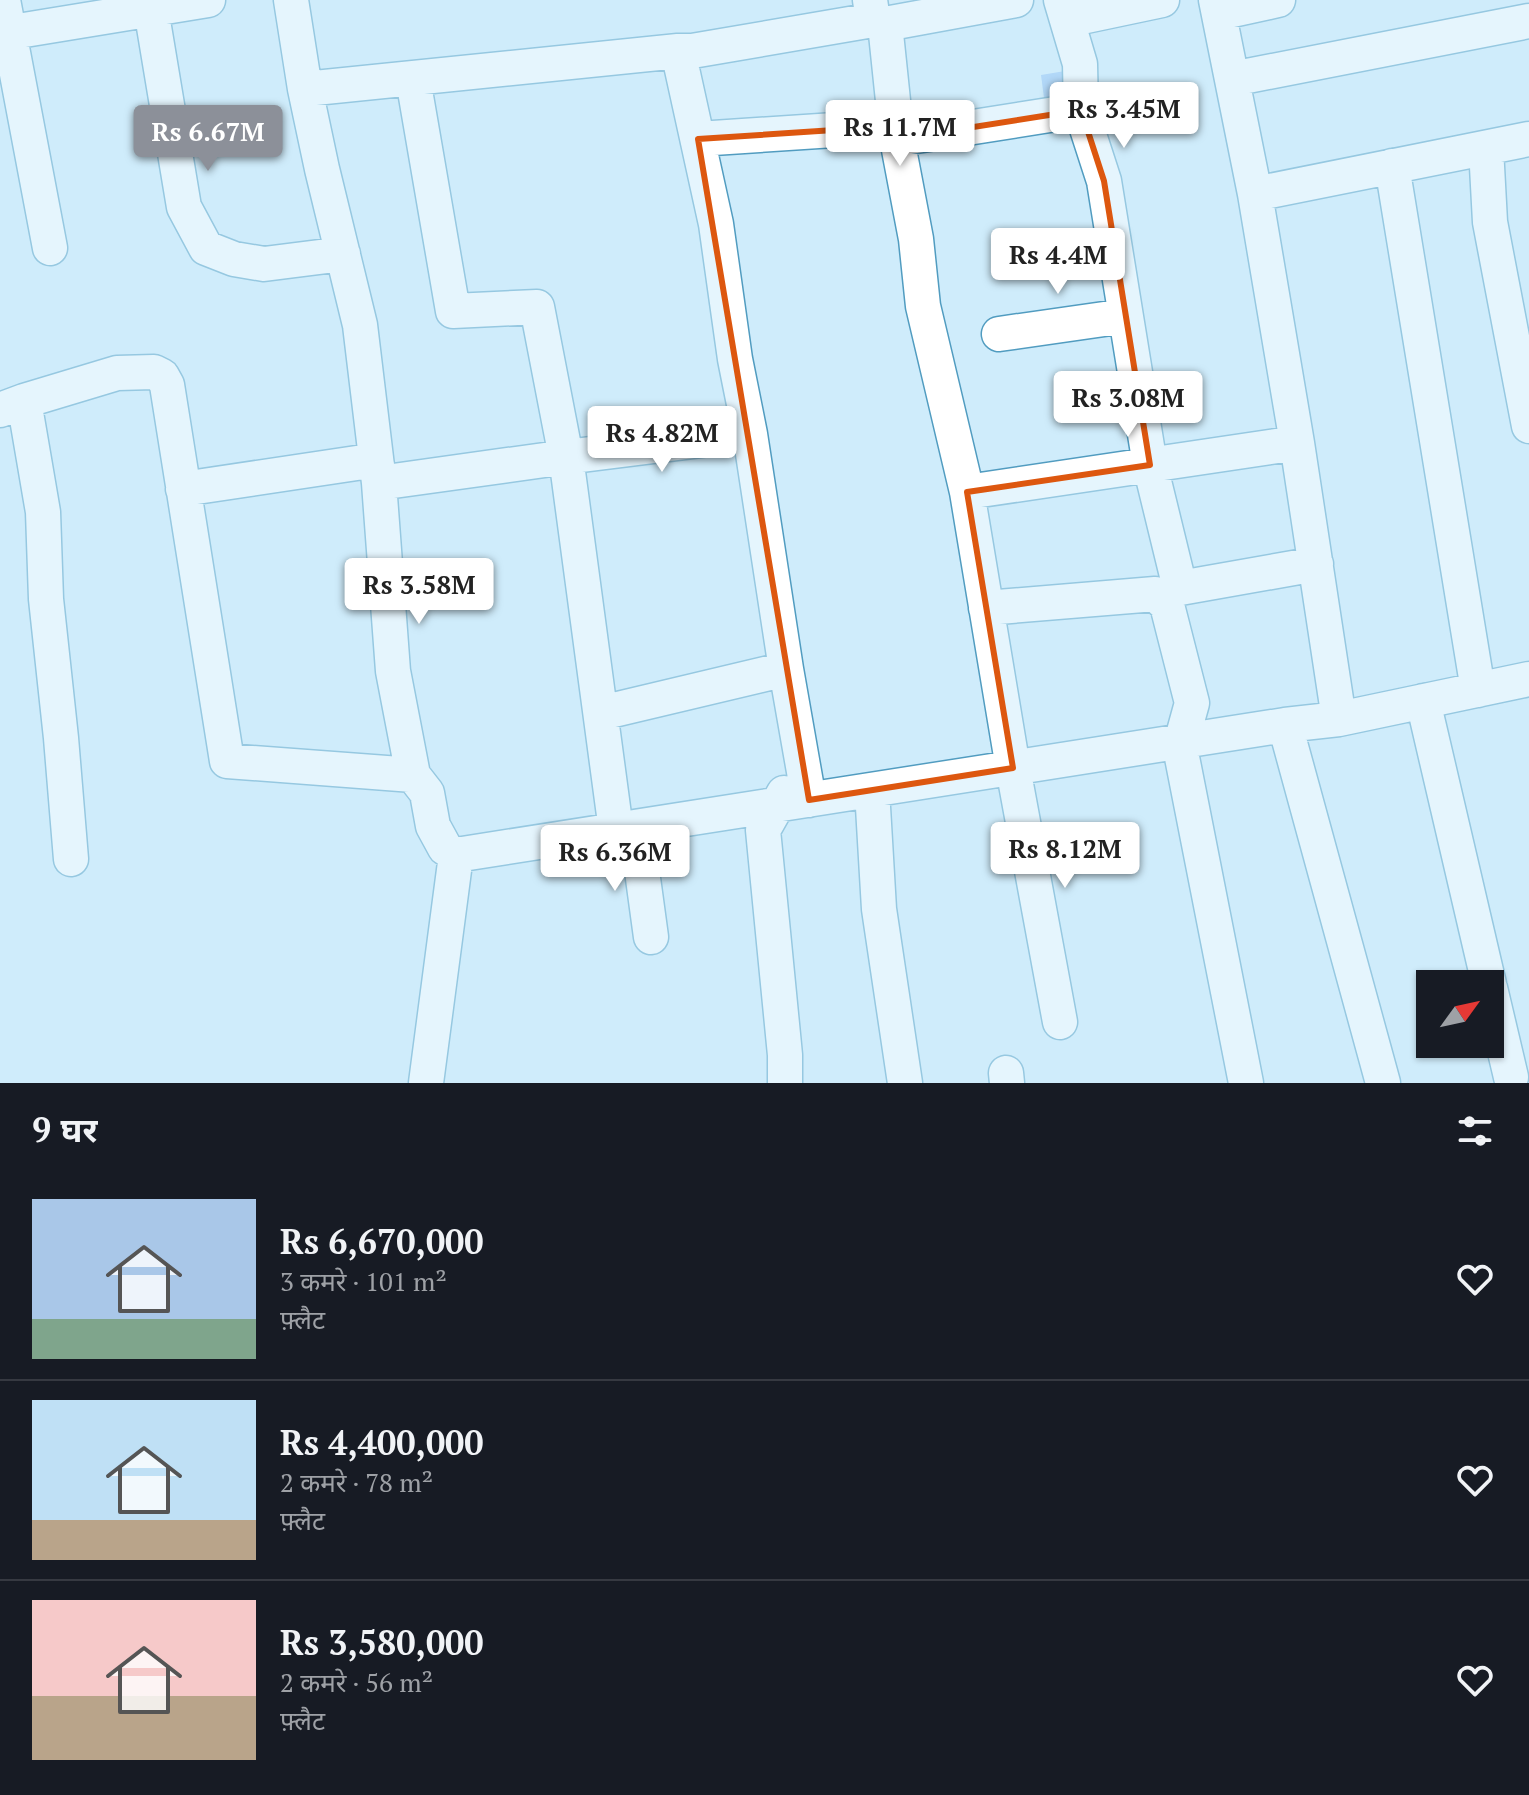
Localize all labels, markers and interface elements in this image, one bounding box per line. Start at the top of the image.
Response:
pin: Rs 3.45M [1041,82,1207,150]
text: Rs 3.45M [1068,91,1180,125]
pin: Rs 11.7M [817,100,983,168]
pin: Rs 6.67M [125,105,291,173]
text: Rs 11.7M [844,109,956,143]
text: Rs 6.67M [152,114,264,148]
pin: Rs 4.4M [984,228,1132,296]
text: Rs 4.4M [1009,237,1107,271]
pin: Rs 3.08M [1045,371,1211,439]
text: Rs 3.08M [1072,380,1184,414]
pin: Rs 4.82M [579,406,745,474]
text: Rs 4.82M [606,415,718,449]
pin: Rs 3.58M [336,558,502,626]
text: Rs 3.58M [363,567,475,601]
pin: Rs 8.12M [982,822,1148,890]
pin: Rs 6.36M [532,825,698,893]
text: Rs 8.12M [1009,831,1121,865]
text: Rs 6.36M [559,834,671,868]
north arrow [1416,970,1504,1058]
map controls [1416,970,1504,1058]
text: 9 घर [32,1107,97,1152]
icon: filters [1453,1109,1497,1153]
text: Rs 6,670,000 [280,1219,484,1264]
icon: home [96,1231,192,1327]
icon: heart [1453,1257,1497,1301]
text: 3 कमरे · 101 m² [280,1264,447,1298]
text: फ़्लैट [280,1302,325,1336]
text: Rs 4,400,000 [280,1420,484,1465]
icon: home [96,1432,192,1528]
icon: heart [1453,1458,1497,1502]
text: 2 कमरे · 78 m² [280,1465,433,1499]
text: फ़्लैट [280,1503,325,1537]
text: Rs 3,580,000 [280,1620,484,1665]
icon: home [96,1632,192,1728]
icon: heart [1453,1658,1497,1702]
text: 2 कमरे · 56 m² [280,1665,433,1699]
text: फ़्लैट [280,1703,325,1737]

